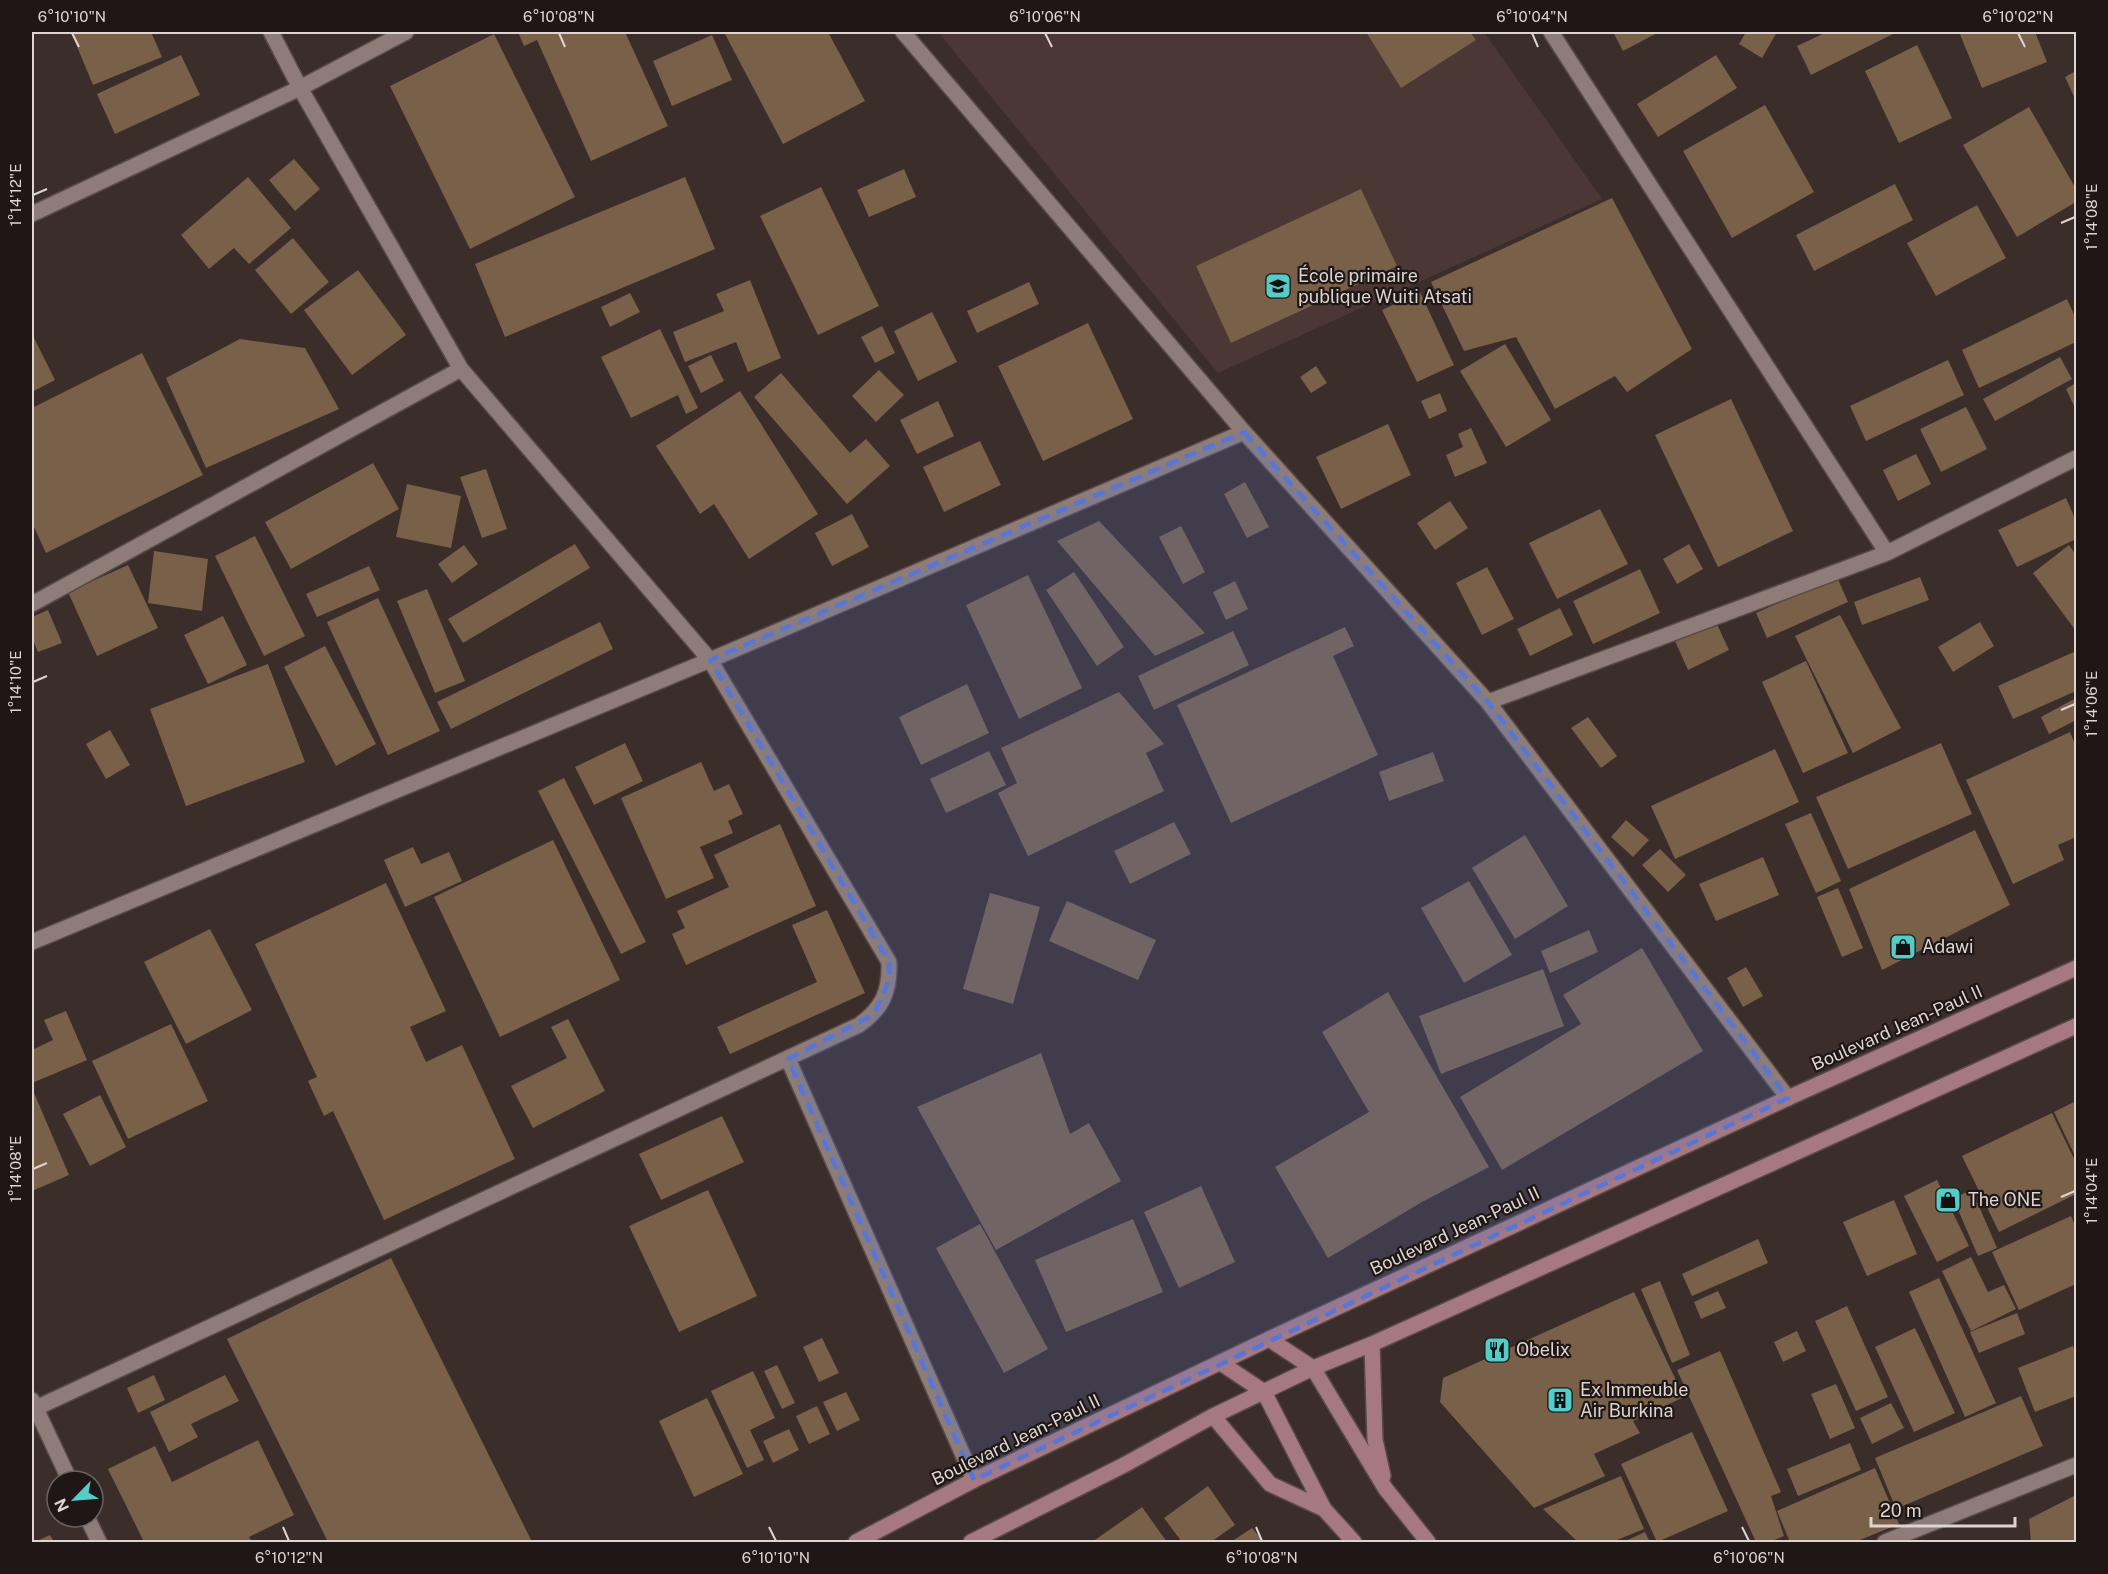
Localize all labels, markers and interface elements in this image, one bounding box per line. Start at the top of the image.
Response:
text: 6°10'10"N [38,8,106,25]
text: 6°10'08"N [523,8,595,25]
text: 6°10'06"N [1009,8,1081,25]
text: 6°10'04"N [1496,8,1568,25]
text: 6°10'02"N [1982,8,2054,25]
text: 1°14'12"E [7,163,24,227]
text: 1°14'08"E [2083,184,2100,250]
place label: École primaire publique Wuiti Atsati [1298,264,1472,307]
school or university icon: École primaire publique Wuiti Atsati [1263,271,1293,301]
text: 1°14'10"E [7,650,24,714]
text: 1°14'06"E [2083,671,2100,737]
shop icon: Adawi [1888,932,1918,962]
place label: Adawi [1922,936,1973,957]
street label: Boulevard Jean-Paul II [1808,980,1985,1075]
text: 1°14'08"E [7,1136,24,1202]
text: 1°14'04"E [2083,1158,2100,1224]
street label: Boulevard Jean-Paul II [1367,1182,1543,1279]
shop icon: The ONE [1933,1185,1963,1215]
place label: The ONE [1968,1189,2041,1210]
restaurant icon: Obelix [1482,1335,1512,1365]
place label: Obelix [1516,1339,1570,1360]
place label: Ex Immeuble Air Burkina [1580,1379,1688,1421]
building icon: Ex Immeuble Air Burkina [1545,1385,1575,1415]
street label: Boulevard Jean-Paul II [928,1390,1103,1489]
north arrow [45,1469,105,1529]
scale bar [1871,1490,2015,1528]
text: N [51,1495,73,1515]
text: 20 m [1880,1500,1922,1521]
text: 6°10'12"N [255,1549,323,1566]
text: 6°10'10"N [742,1549,810,1566]
text: 6°10'08"N [1226,1549,1298,1566]
text: 6°10'06"N [1713,1549,1785,1566]

